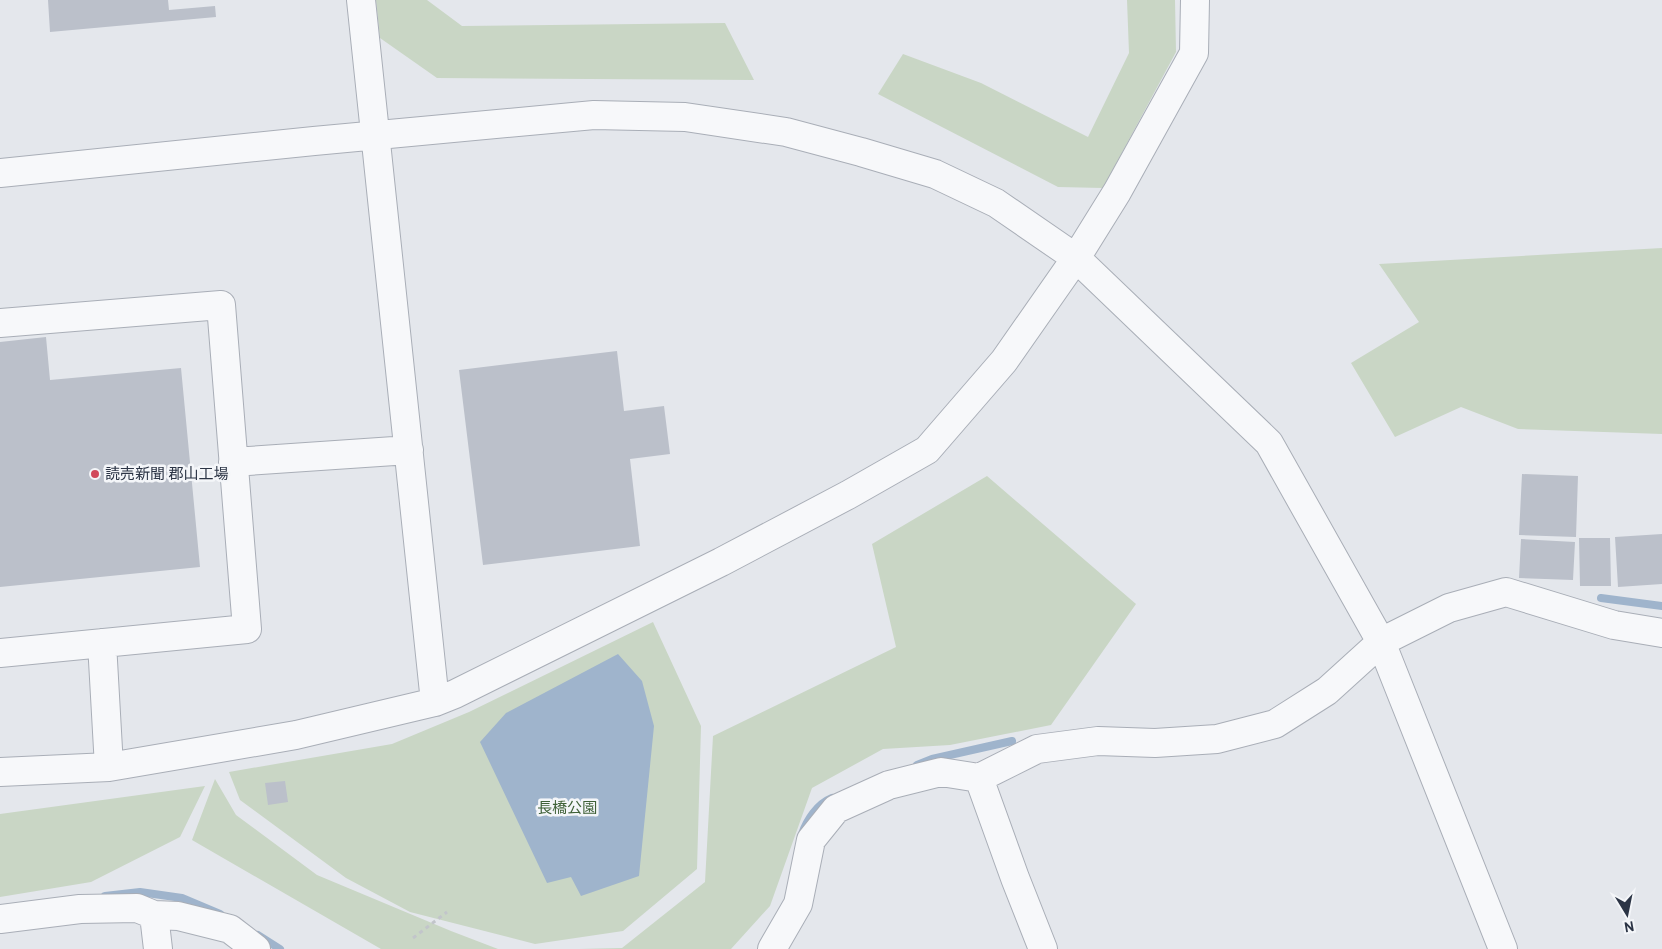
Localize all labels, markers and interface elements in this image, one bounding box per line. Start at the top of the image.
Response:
place label: 読売新聞 郡山工場 [105,466,229,485]
marker: 読売新聞 郡山工場 [89,468,101,480]
park label: 長橋公園 [537,800,597,819]
north arrow [1602,889,1652,939]
text: N [1623,916,1635,935]

